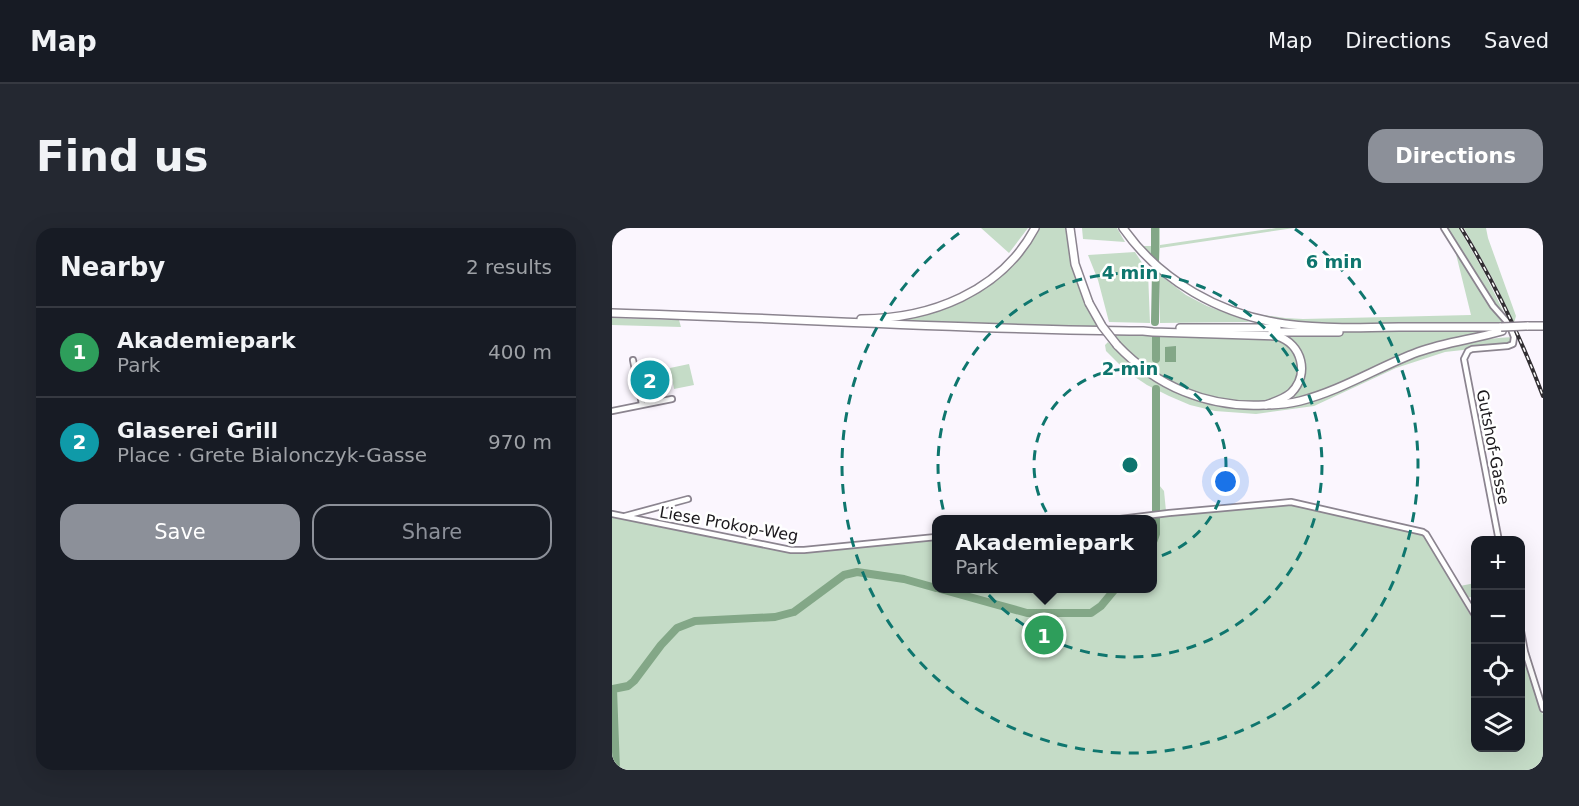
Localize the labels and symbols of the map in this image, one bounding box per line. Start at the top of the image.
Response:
text: 6 min [1306,251,1362,272]
text: 4 min [1102,262,1158,283]
pin: 2 [630,358,669,402]
text: 2 min [1102,358,1158,379]
street label: Gutshof-Gasse [1473,388,1513,506]
centre of rings [1120,455,1140,475]
your location [1211,467,1240,496]
street label: Liese Prokop-Weg [658,502,800,546]
pin: 1 [1024,612,1064,658]

